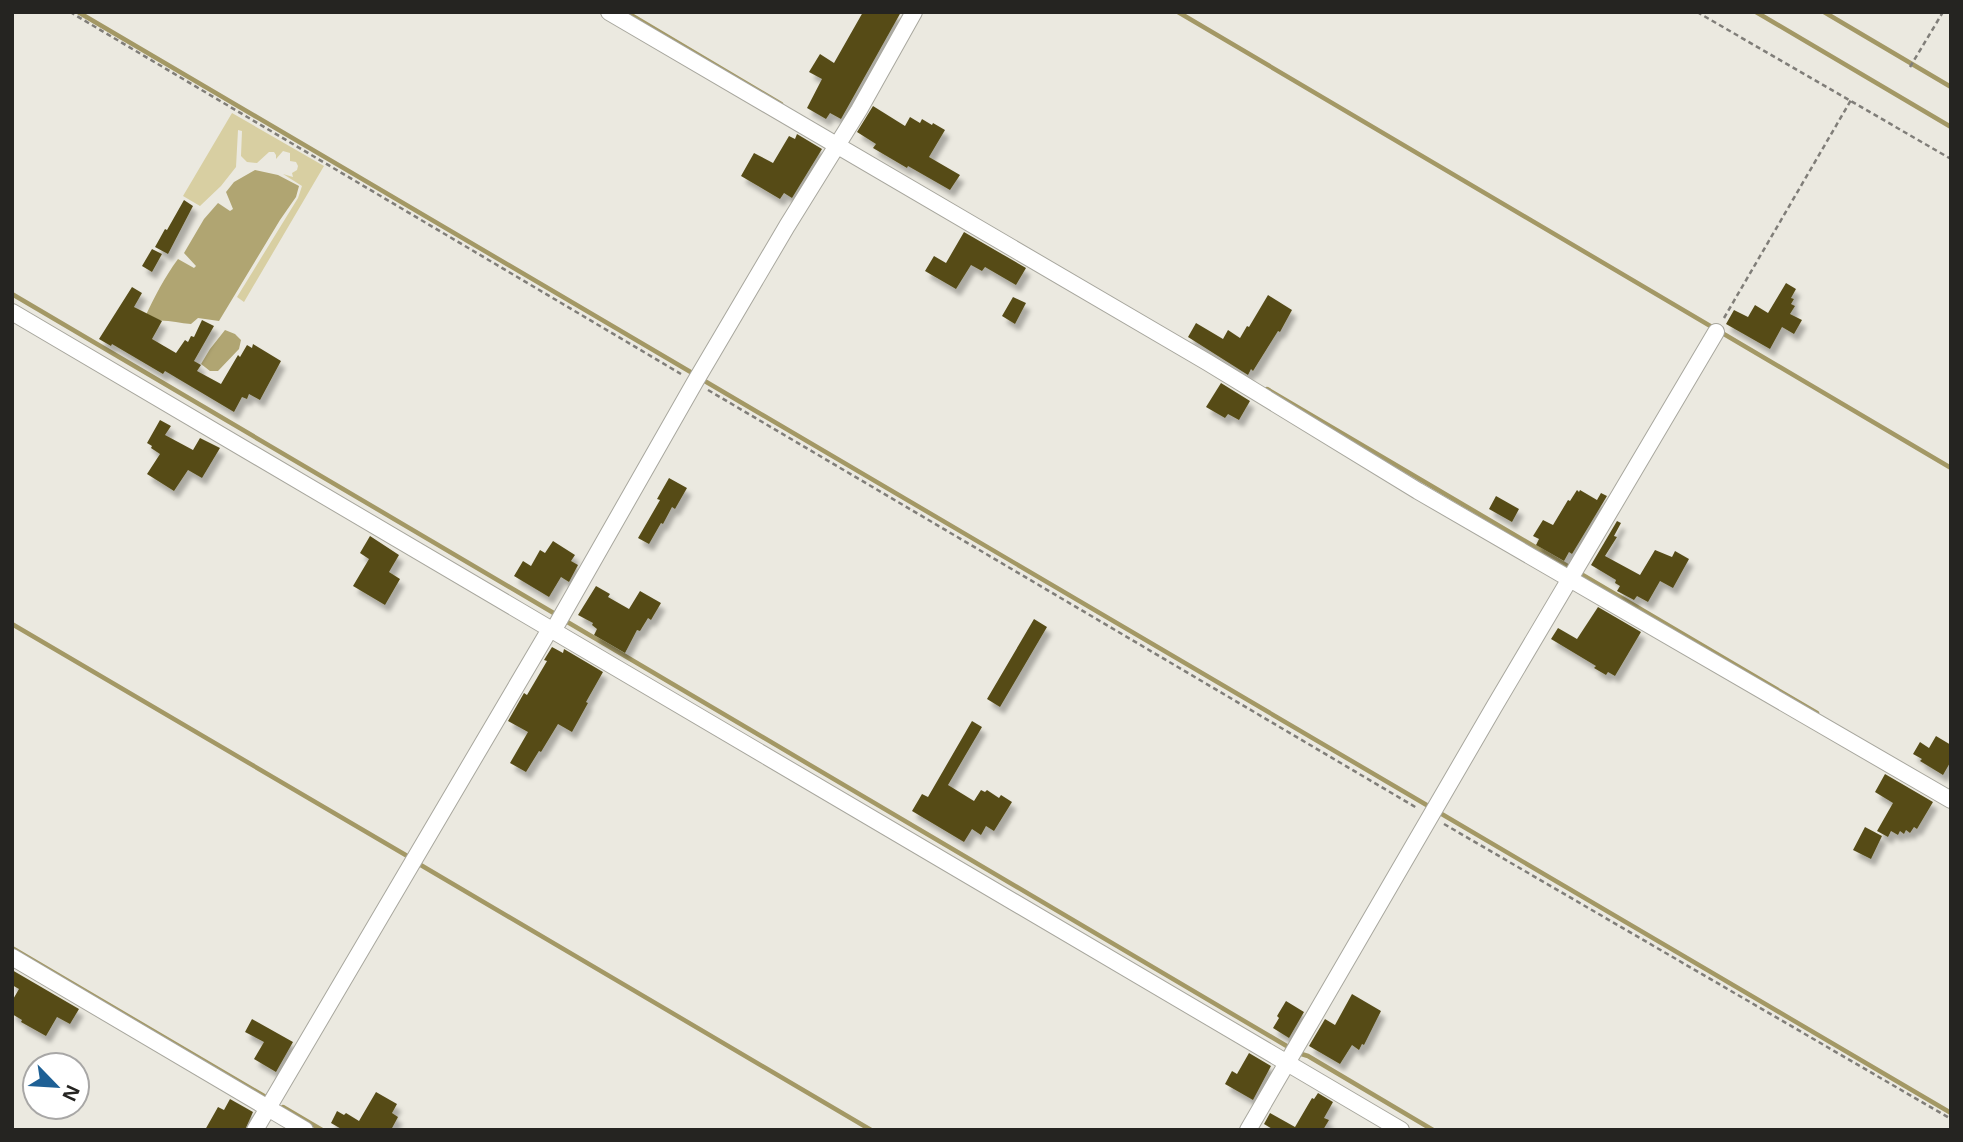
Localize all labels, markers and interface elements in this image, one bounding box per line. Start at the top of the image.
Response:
north arrow [21,1051,91,1121]
text: N [56,1081,86,1106]

